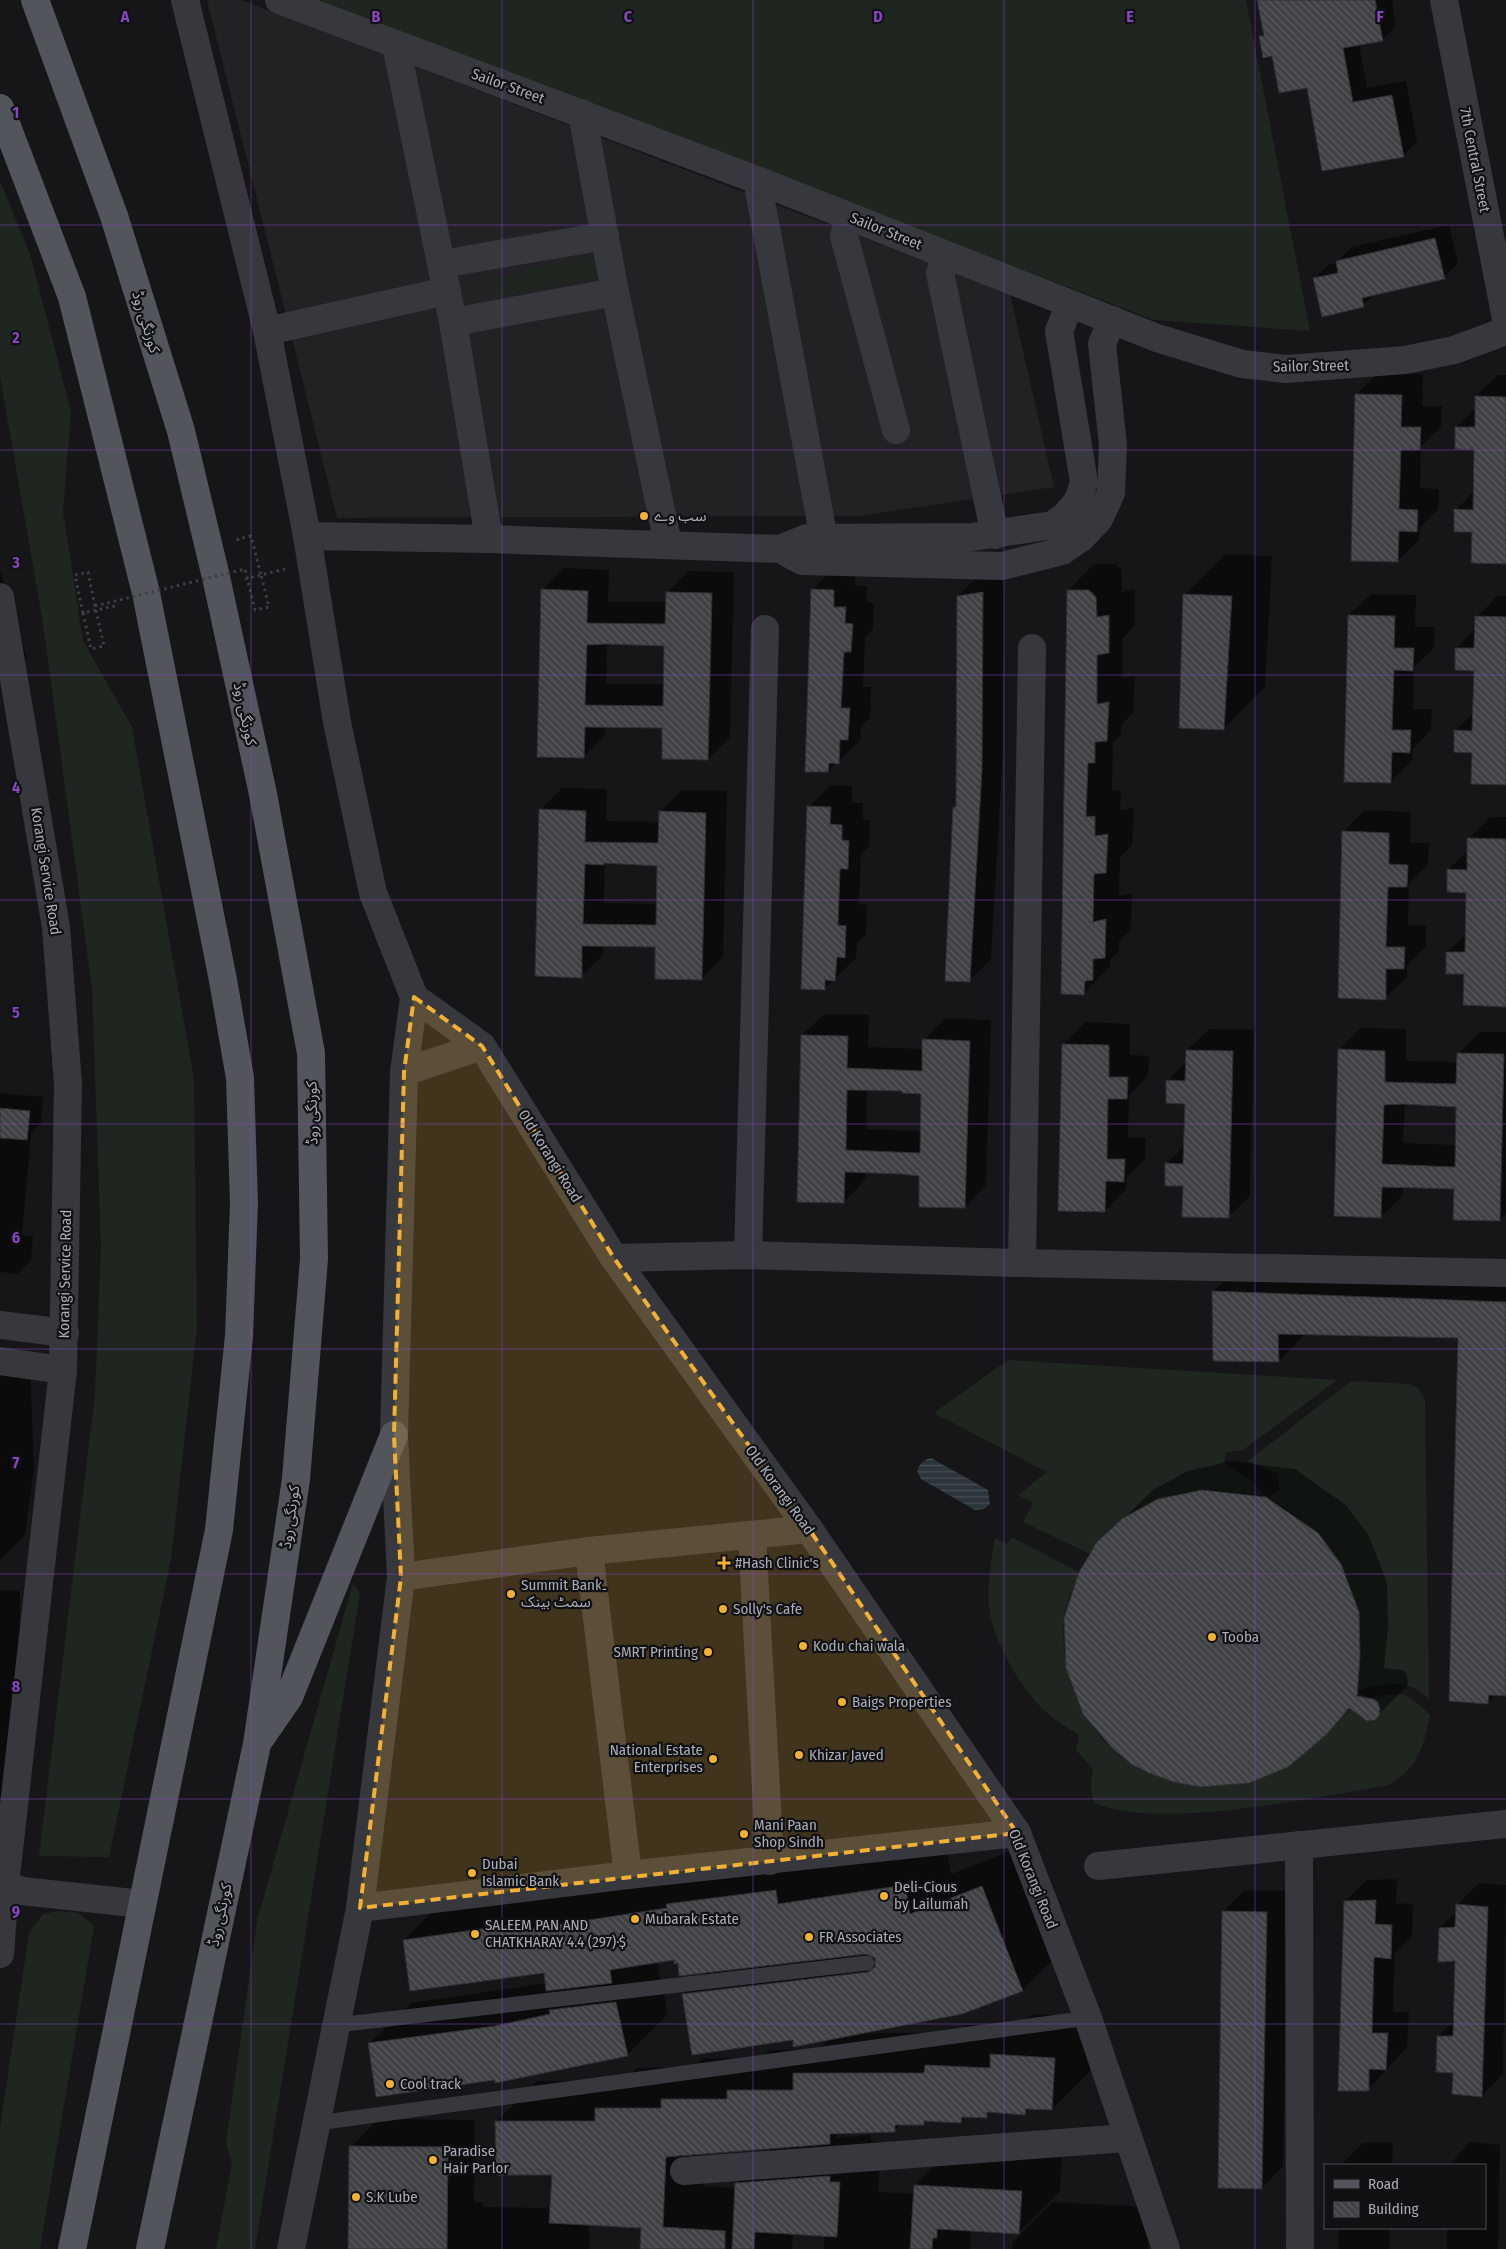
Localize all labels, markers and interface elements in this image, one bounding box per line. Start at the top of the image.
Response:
text: A [120,7,130,26]
text: B [372,7,381,26]
text: C [624,7,633,26]
text: D [873,7,883,26]
text: E [1126,7,1134,26]
text: F [1376,7,1384,26]
street label: Sailor Street [469,65,547,107]
text: 1 [13,103,19,122]
street label: 7th Central Street [1456,106,1494,214]
street label: Sailor Street [847,208,925,254]
street label: کورنگی روڈ [128,289,164,356]
text: 2 [11,328,20,347]
street label: Sailor Street [1273,356,1349,376]
place label: سب وے [654,507,707,525]
marker: سب وے [638,510,650,522]
text: 3 [11,553,20,572]
street label: کورنگی روڈ [230,681,261,748]
text: 4 [12,778,20,797]
street label: Korangi Service Road [27,806,65,936]
text: 5 [12,1003,20,1022]
street label: کورنگی روڈ [302,1080,322,1145]
street label: Old Korangi Road [514,1106,586,1206]
street label: Korangi Service Road [55,1210,75,1338]
text: 6 [12,1228,20,1247]
street label: Old Korangi Road [742,1442,818,1538]
text: 7 [13,1453,20,1472]
street label: کورنگی روڈ [277,1483,303,1550]
place label: #Hash Clinic's [735,1554,819,1572]
marker: #Hash Clinic's [717,1556,731,1570]
place label: Summit Bank۔ سمٹ بینک [521,1576,607,1611]
marker: Summit Bank۔ سمٹ بینک [505,1588,517,1600]
place label: Solly's Cafe [733,1600,802,1618]
marker: Solly's Cafe [717,1603,729,1615]
place label: Tooba [1222,1628,1259,1646]
marker: Tooba [1206,1631,1218,1643]
place label: Kodu chai wala [813,1637,905,1655]
marker: Kodu chai wala [797,1640,809,1652]
place label: SMRT Printing [614,1643,698,1661]
marker: SMRT Printing [702,1646,714,1658]
text: 8 [12,1677,21,1696]
place label: Baigs Properties [852,1693,952,1711]
marker: Baigs Properties [836,1696,848,1708]
place label: National Estate Enterprises [610,1741,703,1776]
place label: Khizar Javed [809,1746,884,1764]
marker: Khizar Javed [793,1749,805,1761]
marker: National Estate Enterprises [707,1753,719,1765]
place label: Mani Paan Shop Sindh [754,1816,824,1851]
street label: Old Korangi Road [1005,1827,1061,1931]
marker: Mani Paan Shop Sindh [738,1828,750,1840]
place label: Dubai Islamic Bank [482,1855,559,1890]
marker: Dubai Islamic Bank [466,1867,478,1879]
place label: Deli-Cious by Lailumah [894,1878,968,1913]
street label: کورنگی روڈ [205,1881,236,1948]
marker: Deli-Cious by Lailumah [878,1890,890,1902]
text: 9 [12,1902,20,1921]
place label: Mubarak Estate [645,1910,739,1928]
marker: Mubarak Estate [629,1913,641,1925]
place label: SALEEM PAN AND CHATKHARAY 4.4 (297)·$ [485,1916,626,1951]
marker: SALEEM PAN AND CHATKHARAY 4.4 (297)·$ [469,1928,481,1940]
place label: FR Associates [819,1928,902,1946]
marker: FR Associates [803,1931,815,1943]
place label: Cool track [400,2075,461,2093]
marker: Cool track [384,2078,396,2090]
place label: Paradise Hair Parlor [443,2142,509,2177]
marker: Paradise Hair Parlor [427,2154,439,2166]
legend [1324,2164,1486,2229]
text: Road [1368,2175,1399,2193]
place label: S.K Lube [366,2188,418,2206]
marker: S.K Lube [350,2191,362,2203]
text: Building [1368,2200,1419,2218]

